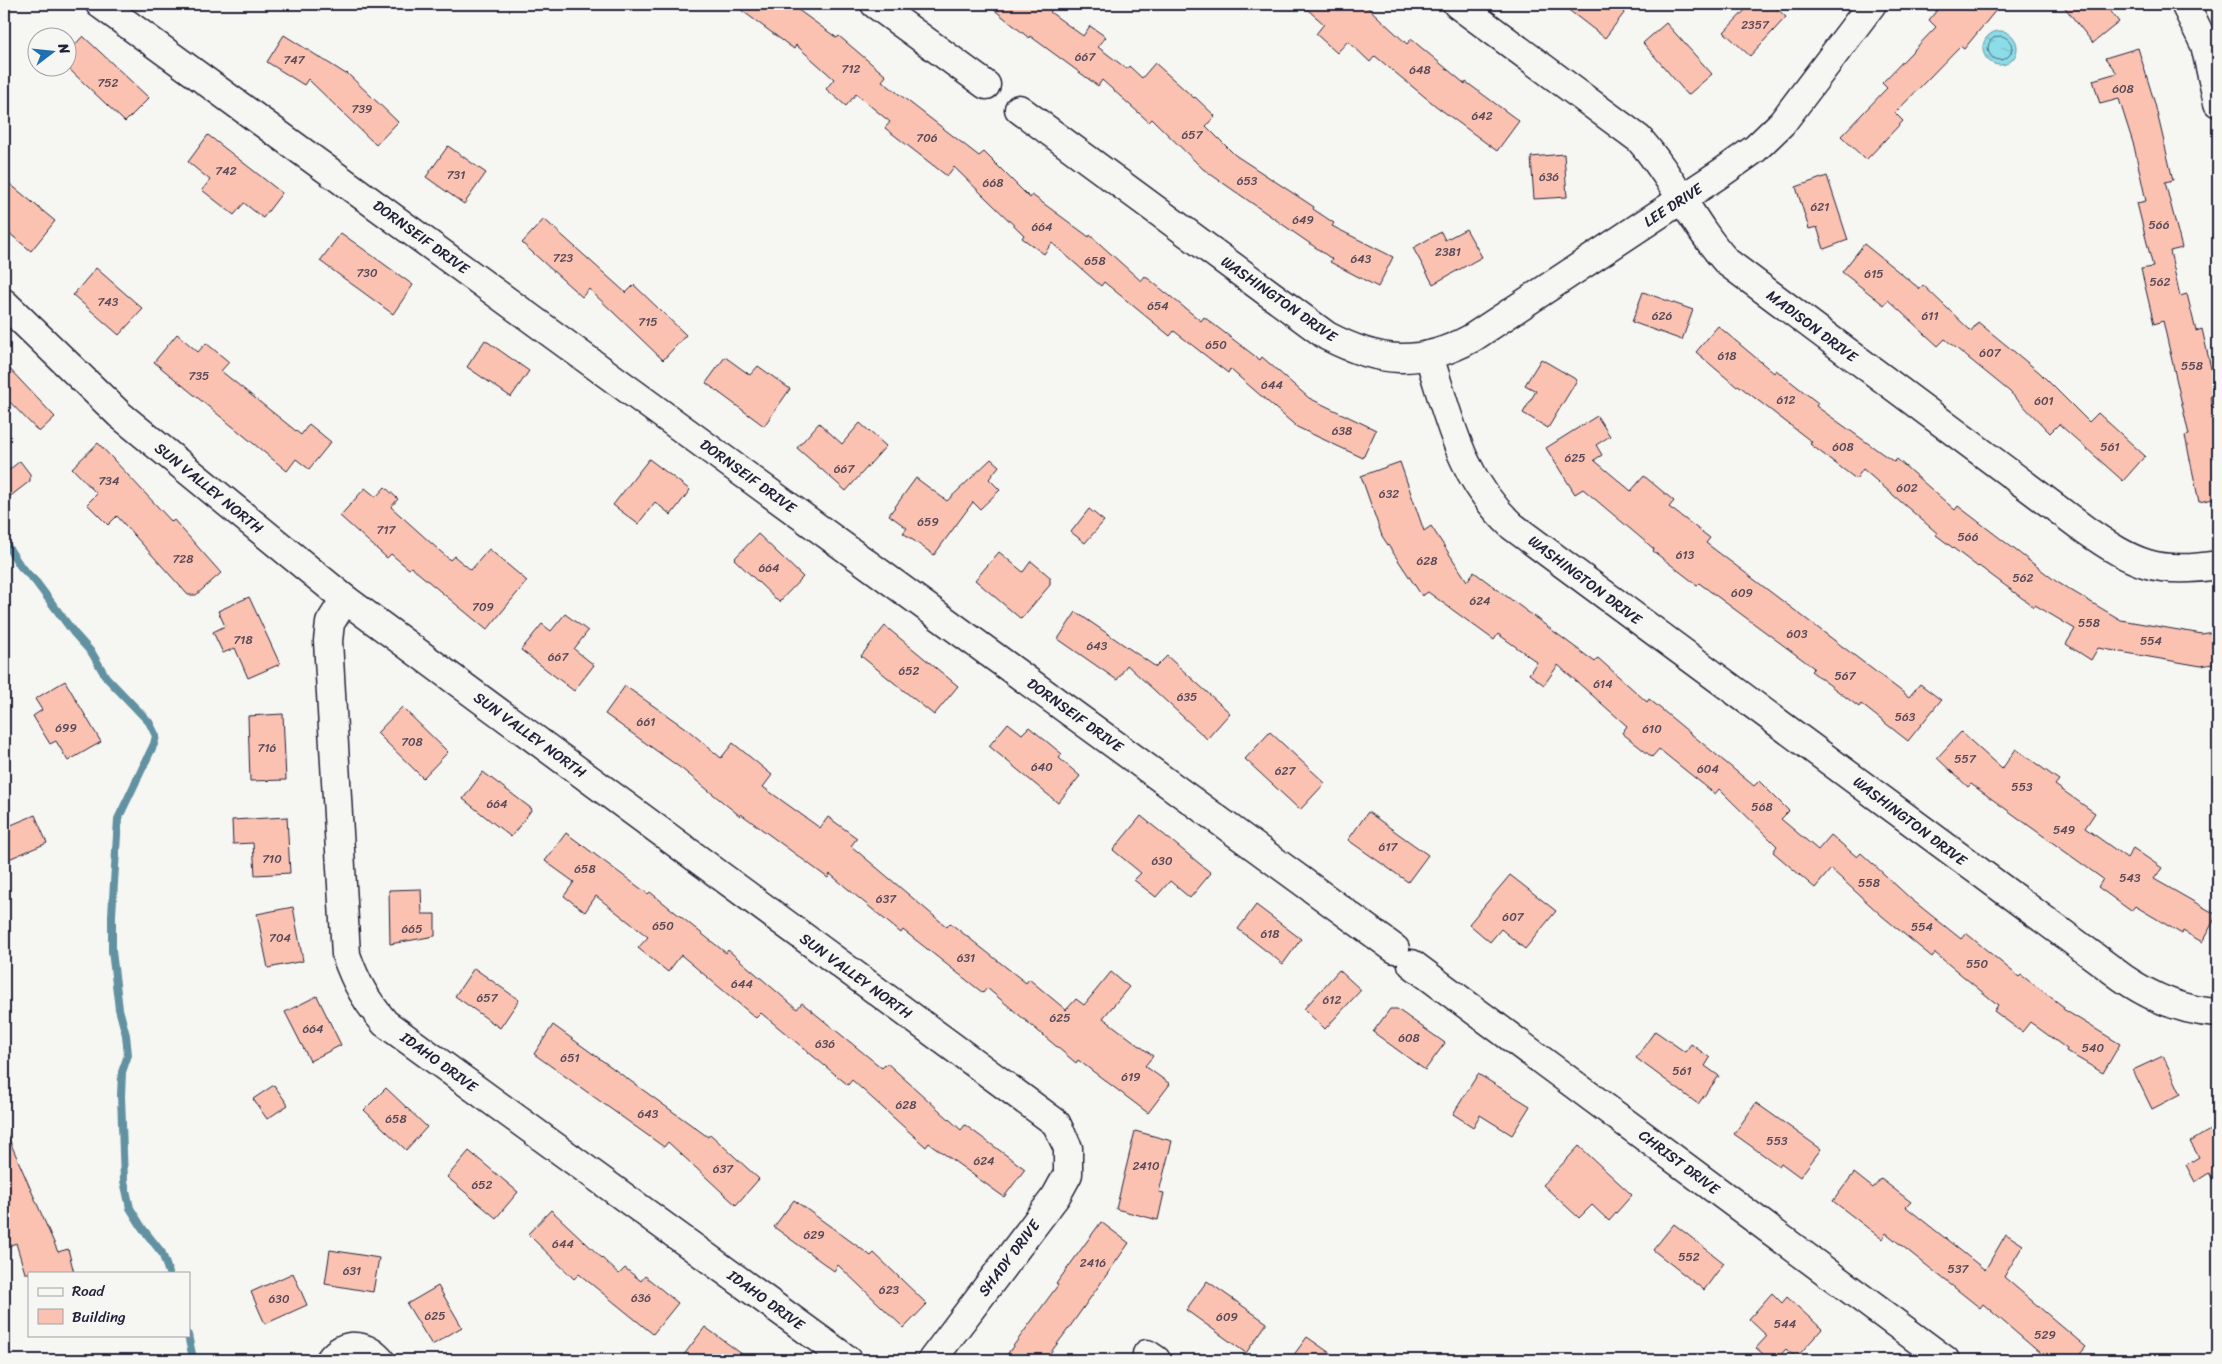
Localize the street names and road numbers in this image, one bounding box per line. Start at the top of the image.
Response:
street label: LEE DRIVE [1638,175,1709,234]
street label: DORNSEIF DRIVE [367,193,476,282]
street label: WASHINGTON DRIVE [1215,249,1344,350]
street label: MADISON DRIVE [1761,283,1865,370]
street label: DORNSEIF DRIVE [694,432,803,521]
street label: SUN VALLEY NORTH [149,436,270,541]
street label: WASHINGTON DRIVE [1522,528,1649,633]
street label: DORNSEIF DRIVE [1021,671,1130,760]
street label: SUN VALLEY NORTH [468,685,592,785]
street label: WASHINGTON DRIVE [1847,769,1974,874]
street label: SUN VALLEY NORTH [794,926,918,1026]
street label: IDAHO DRIVE [394,1024,484,1100]
street label: CHRIST DRIVE [1633,1123,1727,1202]
street label: SHADY DRIVE [971,1213,1048,1302]
street label: IDAHO DRIVE [721,1262,811,1338]

